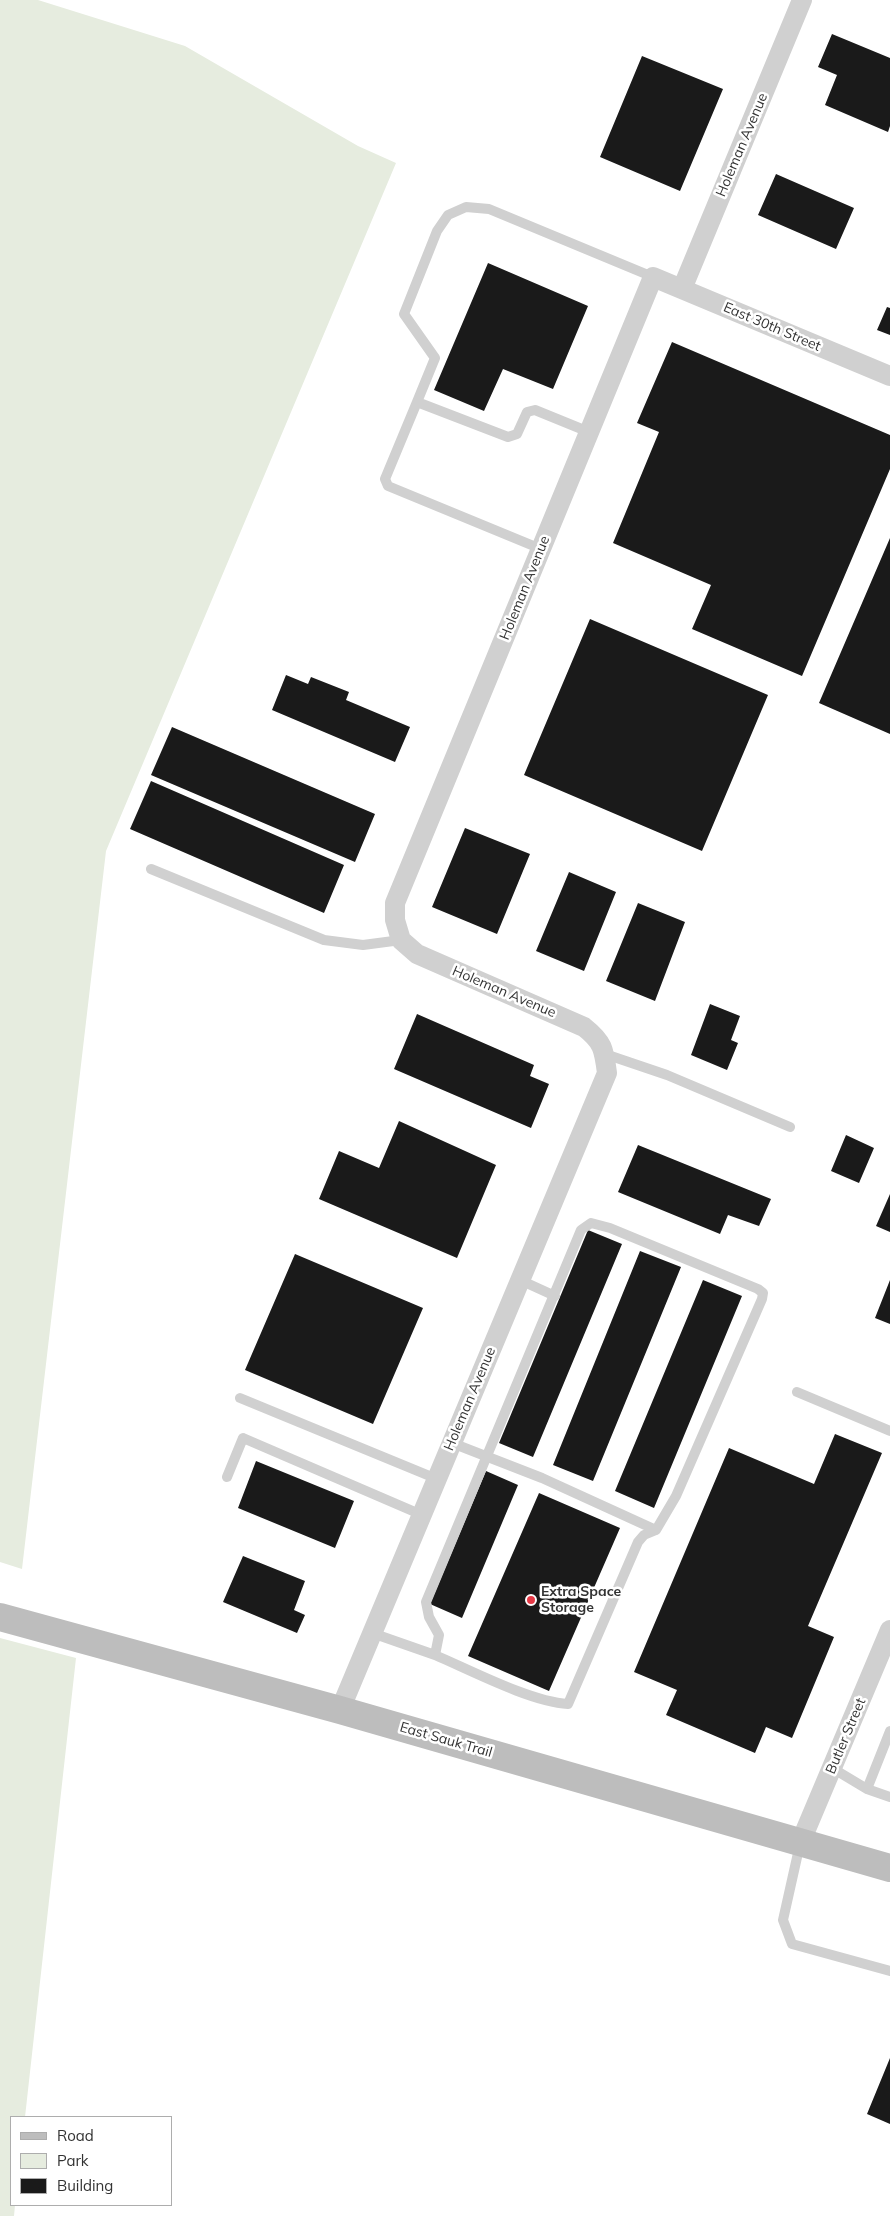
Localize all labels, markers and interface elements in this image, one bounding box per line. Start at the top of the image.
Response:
street label: Holeman Avenue [713,91,771,199]
street label: East 30th Street [721,299,823,355]
street label: Holeman Avenue [496,533,554,643]
street label: Holeman Avenue [450,963,558,1021]
street label: Holeman Avenue [441,1345,499,1453]
place label: Extra Space Storage [541,1584,621,1616]
marker: Extra Space Storage [525,1594,537,1606]
street label: Butler Street [822,1695,870,1777]
street label: East Sauk Trail [398,1719,494,1761]
legend [10,2116,172,2206]
text: Road [57,2126,94,2145]
text: Park [57,2151,89,2170]
text: Building [57,2176,113,2195]

